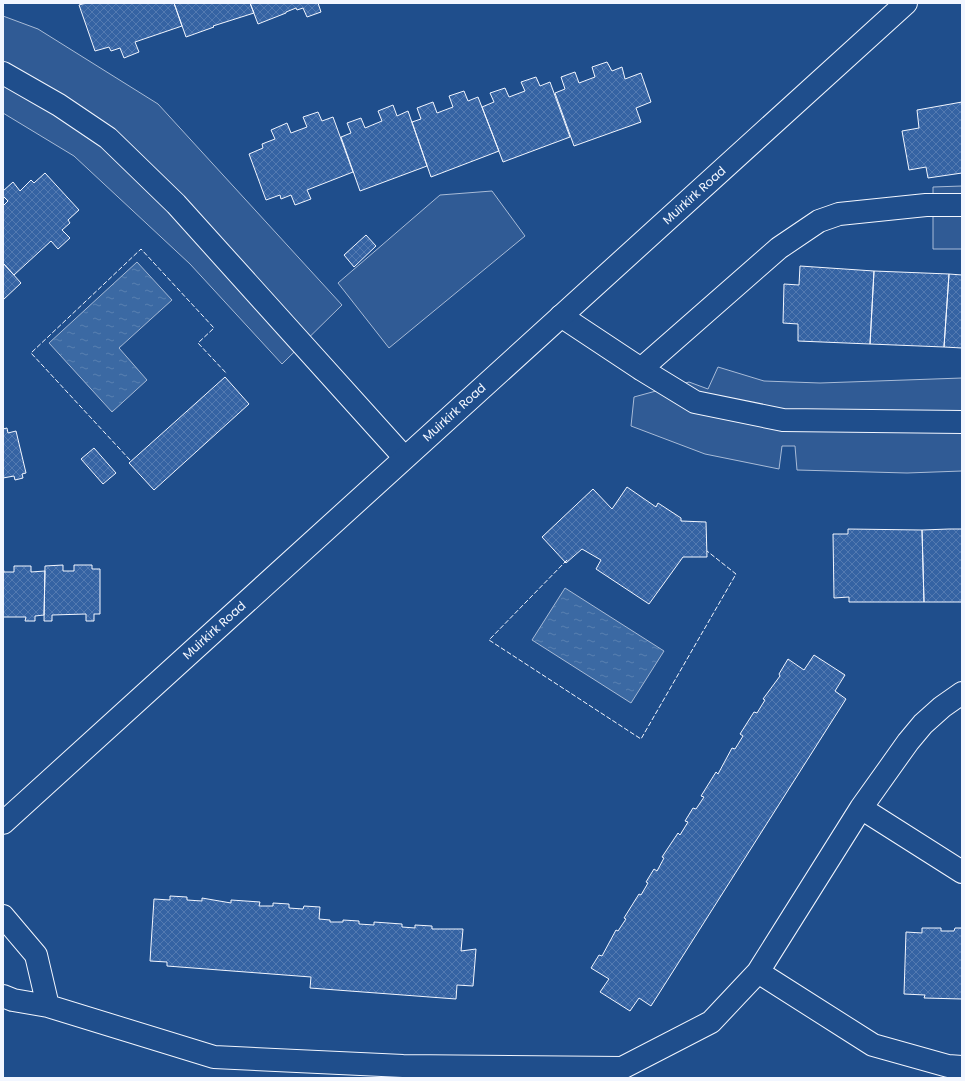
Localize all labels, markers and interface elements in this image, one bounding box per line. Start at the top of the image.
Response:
street label: Muirkirk Road [659,162,729,228]
street label: Muirkirk Road [419,379,489,445]
street label: Muirkirk Road [179,597,249,663]

